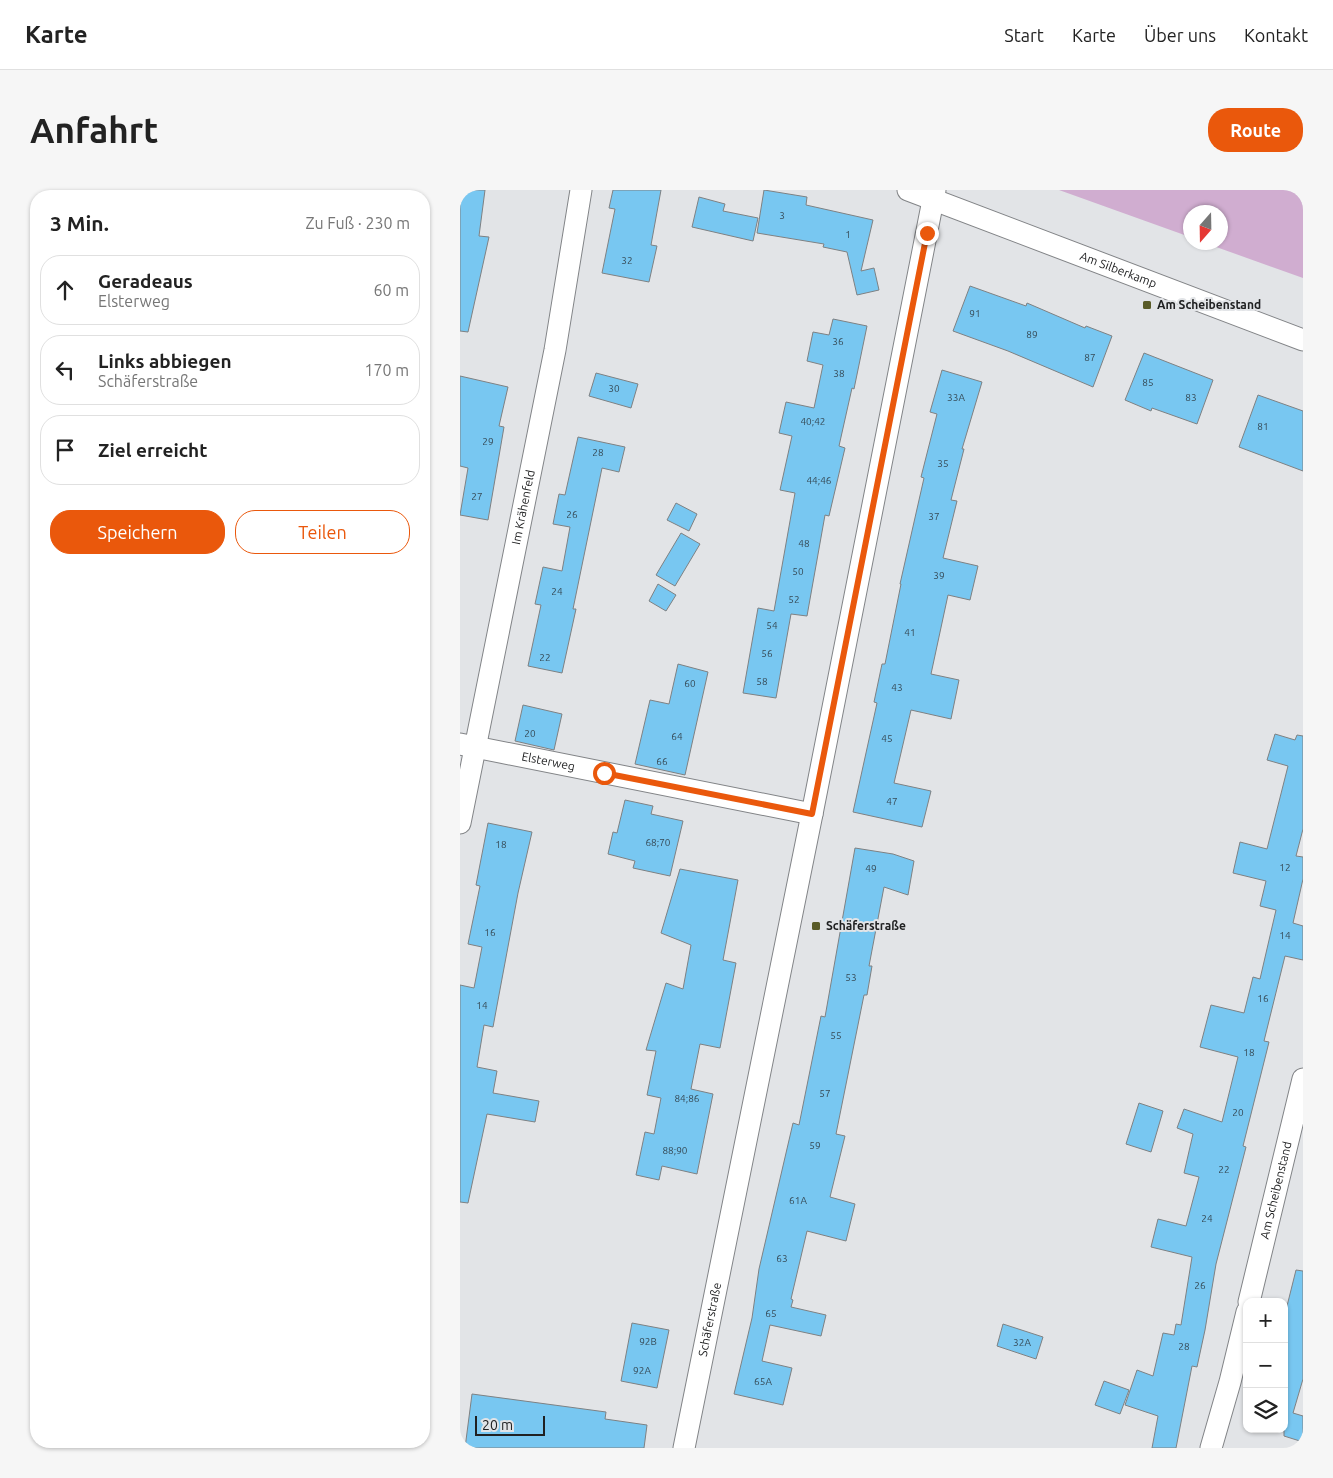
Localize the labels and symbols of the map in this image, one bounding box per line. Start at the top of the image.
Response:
north arrow [1183,205,1228,250]
house number: 3 [779,210,785,221]
route end [916,222,939,245]
house number: 1 [845,229,851,240]
street label: Am Silberkamp [1078,249,1159,290]
house number: 32 [621,255,633,266]
place label: Am Scheibenstand [1157,298,1261,311]
marker: Am Scheibenstand [1141,299,1153,311]
house number: 91 [969,308,981,319]
house number: 89 [1026,329,1038,340]
house number: 36 [832,336,844,347]
house number: 87 [1084,352,1096,363]
house number: 38 [833,368,845,379]
house number: 85 [1142,377,1154,388]
house number: 30 [608,383,620,394]
house number: 33A [947,392,965,403]
house number: 83 [1185,392,1197,403]
house number: 40;42 [800,416,826,427]
house number: 81 [1257,421,1269,432]
house number: 29 [482,436,494,447]
house number: 28 [592,447,604,458]
house number: 35 [937,458,949,469]
street label: Im Krähenfeld [509,469,537,546]
house number: 44;46 [806,475,832,486]
house number: 27 [471,491,483,502]
house number: 26 [566,509,578,520]
house number: 37 [928,511,940,522]
house number: 48 [798,538,810,549]
house number: 50 [792,566,804,577]
house number: 39 [933,570,945,581]
house number: 24 [551,586,563,597]
house number: 52 [788,594,800,605]
house number: 54 [766,620,778,631]
house number: 41 [904,627,916,638]
house number: 56 [761,648,773,659]
house number: 22 [539,652,551,663]
house number: 58 [756,676,768,687]
house number: 60 [684,678,696,689]
house number: 43 [891,682,903,693]
house number: 20 [524,728,536,739]
house number: 64 [671,731,683,742]
house number: 45 [881,733,893,744]
street label: Elsterweg [521,749,576,773]
house number: 66 [656,756,668,767]
route start [593,762,616,785]
house number: 47 [886,796,898,807]
house number: 68;70 [645,837,671,848]
house number: 18 [495,839,507,850]
house number: 12 [1279,862,1291,873]
house number: 49 [865,863,877,874]
place label: Schäferstraße [826,919,906,932]
marker: Schäferstraße [810,920,822,932]
house number: 16 [484,927,496,938]
house number: 14 [1279,930,1291,941]
house number: 53 [845,972,857,983]
house number: 16 [1257,993,1269,1004]
house number: 14 [476,1000,488,1011]
house number: 55 [830,1030,842,1041]
house number: 18 [1243,1047,1255,1058]
house number: 57 [819,1088,831,1099]
house number: 84;86 [674,1093,700,1104]
house number: 20 [1232,1107,1244,1118]
house number: 59 [809,1140,821,1151]
street label: Am Scheibenstand [1258,1140,1294,1240]
house number: 88;90 [662,1145,688,1156]
house number: 22 [1218,1164,1230,1175]
house number: 61A [789,1195,807,1206]
house number: 24 [1201,1213,1213,1224]
house number: 63 [776,1253,788,1264]
house number: 26 [1194,1280,1206,1291]
street label: Schäferstraße [696,1281,723,1358]
house number: 65 [765,1308,777,1319]
house number: 92B [639,1336,657,1347]
house number: 32A [1013,1337,1031,1348]
house number: 28 [1178,1341,1190,1352]
house number: 92A [633,1365,651,1376]
house number: 65A [754,1376,772,1387]
scale bar [475,1413,545,1436]

